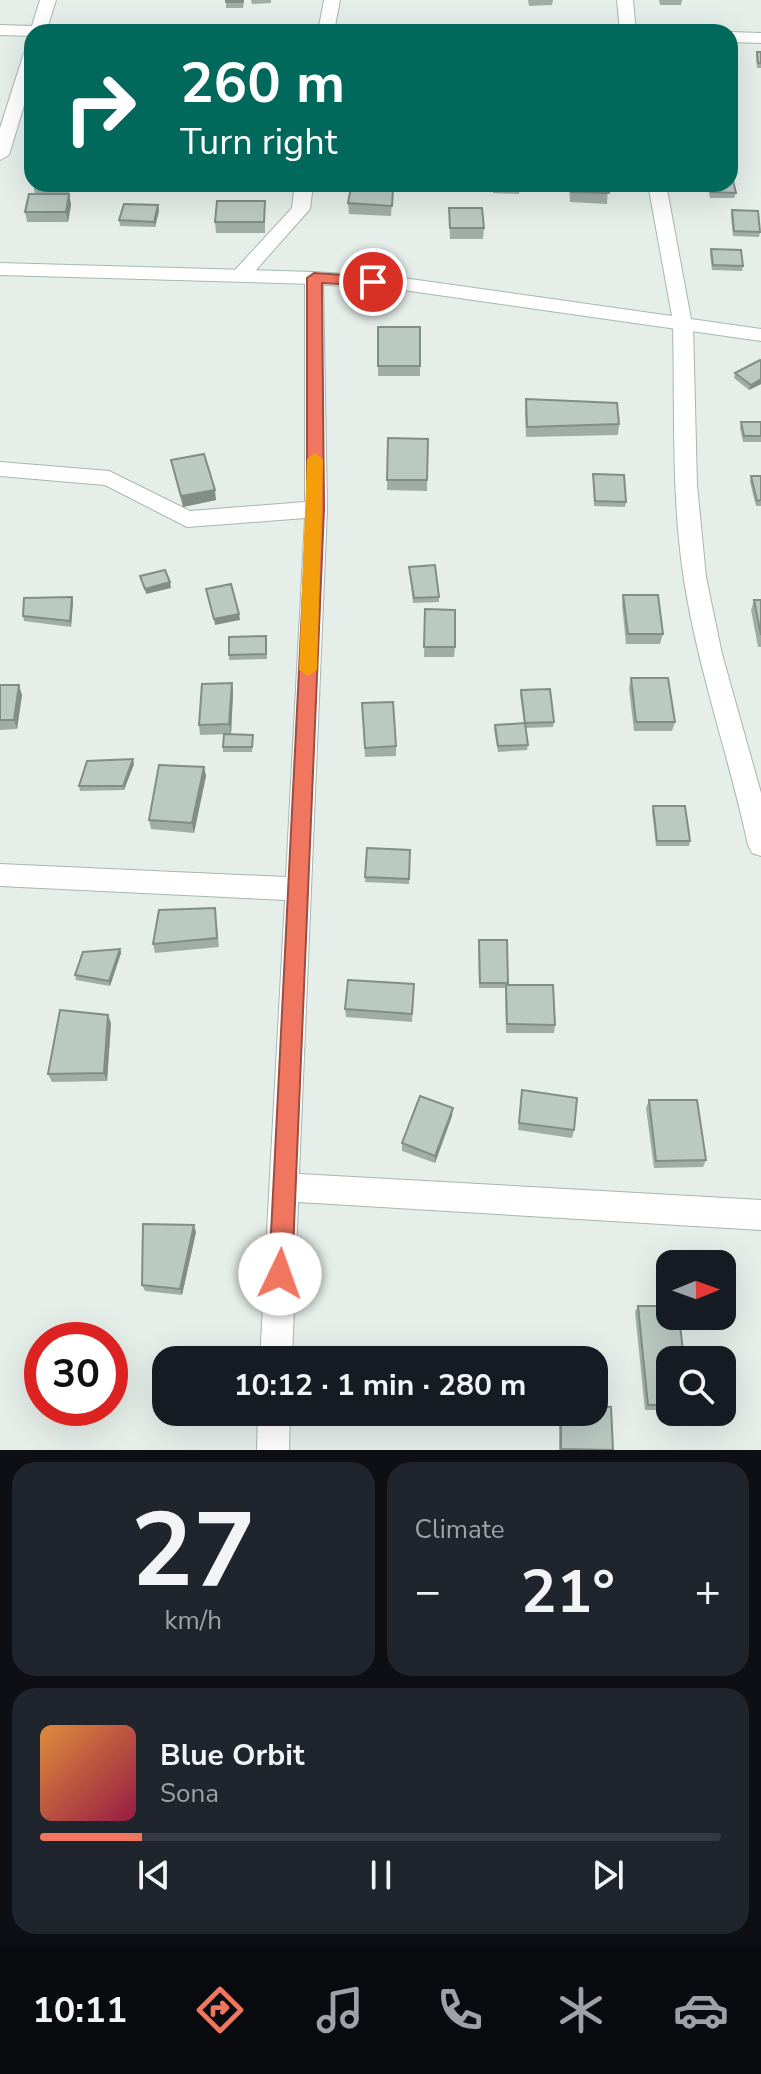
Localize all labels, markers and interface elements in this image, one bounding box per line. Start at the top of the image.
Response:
text: 260 m [180,45,345,122]
icon: right [48,56,152,160]
text: Turn right [180,118,337,167]
pin [339,248,407,316]
icon: arrive [351,260,395,304]
position arrow [238,1232,322,1316]
north arrow [656,1250,736,1330]
map controls [656,1250,736,1426]
speed limit sign: 30 [24,1322,128,1426]
button: search [656,1346,736,1426]
text: 10:12 · 1 min · 280 m [234,1365,526,1406]
text: 27 [131,1480,256,1622]
text: Climate [415,1512,505,1547]
text: 21° [520,1551,615,1633]
text: − [415,1562,441,1622]
text: + [695,1562,721,1622]
text: km/h [165,1603,222,1638]
text: Blue Orbit [160,1735,304,1776]
text: Sona [160,1776,219,1811]
icon: previous [132,1853,176,1897]
icon: pause [359,1853,403,1897]
icon: next [586,1853,630,1897]
icon: directions [192,1982,248,2038]
icon: music [312,1982,368,2038]
icon: phone [432,1982,488,2038]
icon: climate [553,1982,609,2038]
icon: car [673,1982,729,2038]
text: 10:11 [32,1986,127,2035]

